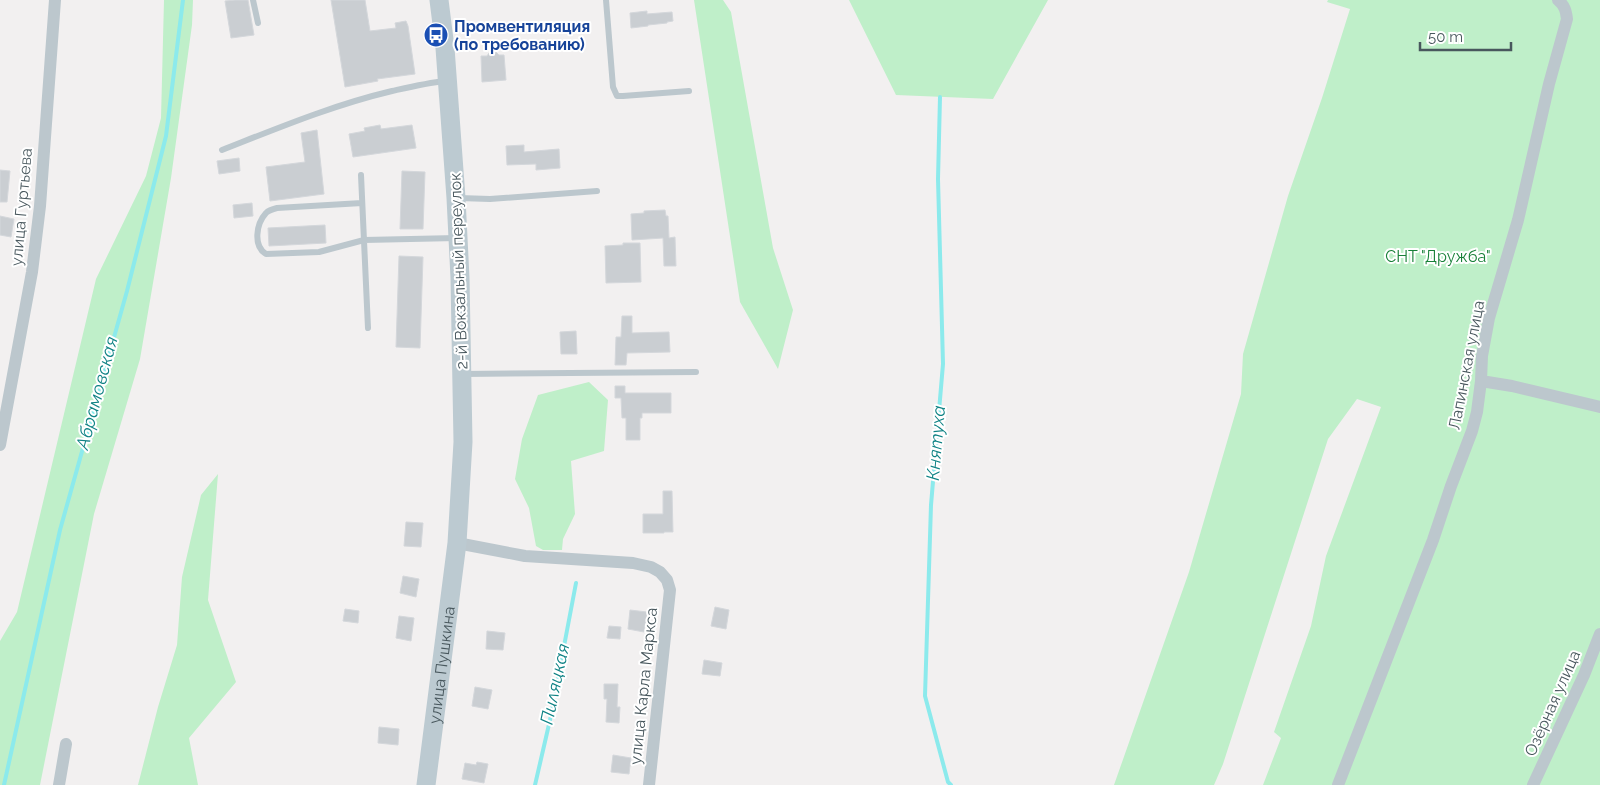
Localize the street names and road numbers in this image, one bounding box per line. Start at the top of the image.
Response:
street label: улица Гуртьева [7,147,36,267]
street label: 2-й Вокзальный переулок [446,172,471,370]
street label: Лапинская улица [1445,299,1488,431]
street label: улица Пушкина [425,605,459,725]
street label: улица Карла Маркса [626,607,661,766]
street label: Озёрная улица [1521,647,1584,759]

